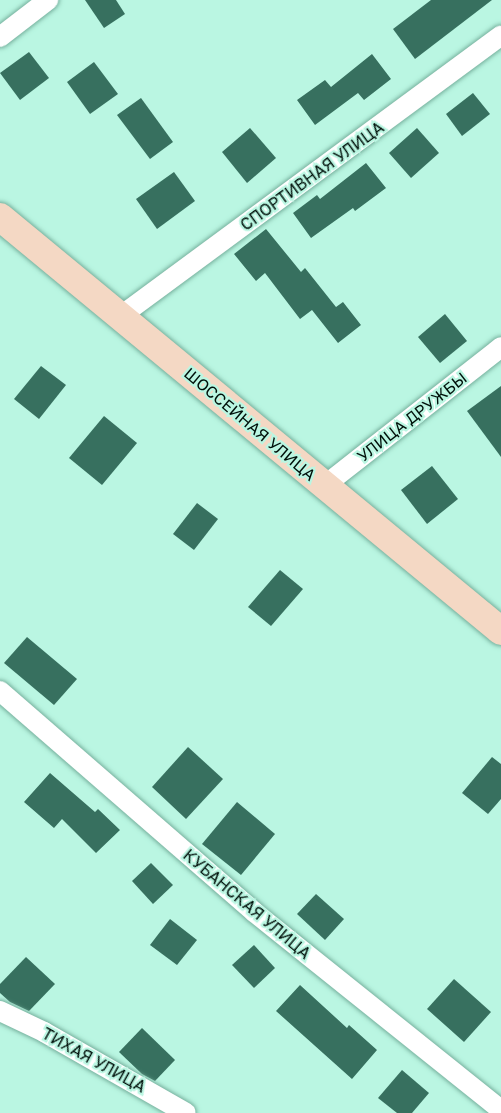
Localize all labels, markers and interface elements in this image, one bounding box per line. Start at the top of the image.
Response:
street label: СПОРТИВНАЯ УЛИЦА [237,118,387,234]
street label: ШОССЕЙНАЯ УЛИЦА [180,363,320,485]
street label: УЛИЦА ДРУЖБЫ [353,368,471,466]
street label: КУБАНСКАЯ УЛИЦА [179,845,315,963]
street label: ТИХАЯ УЛИЦА [39,1024,149,1096]

